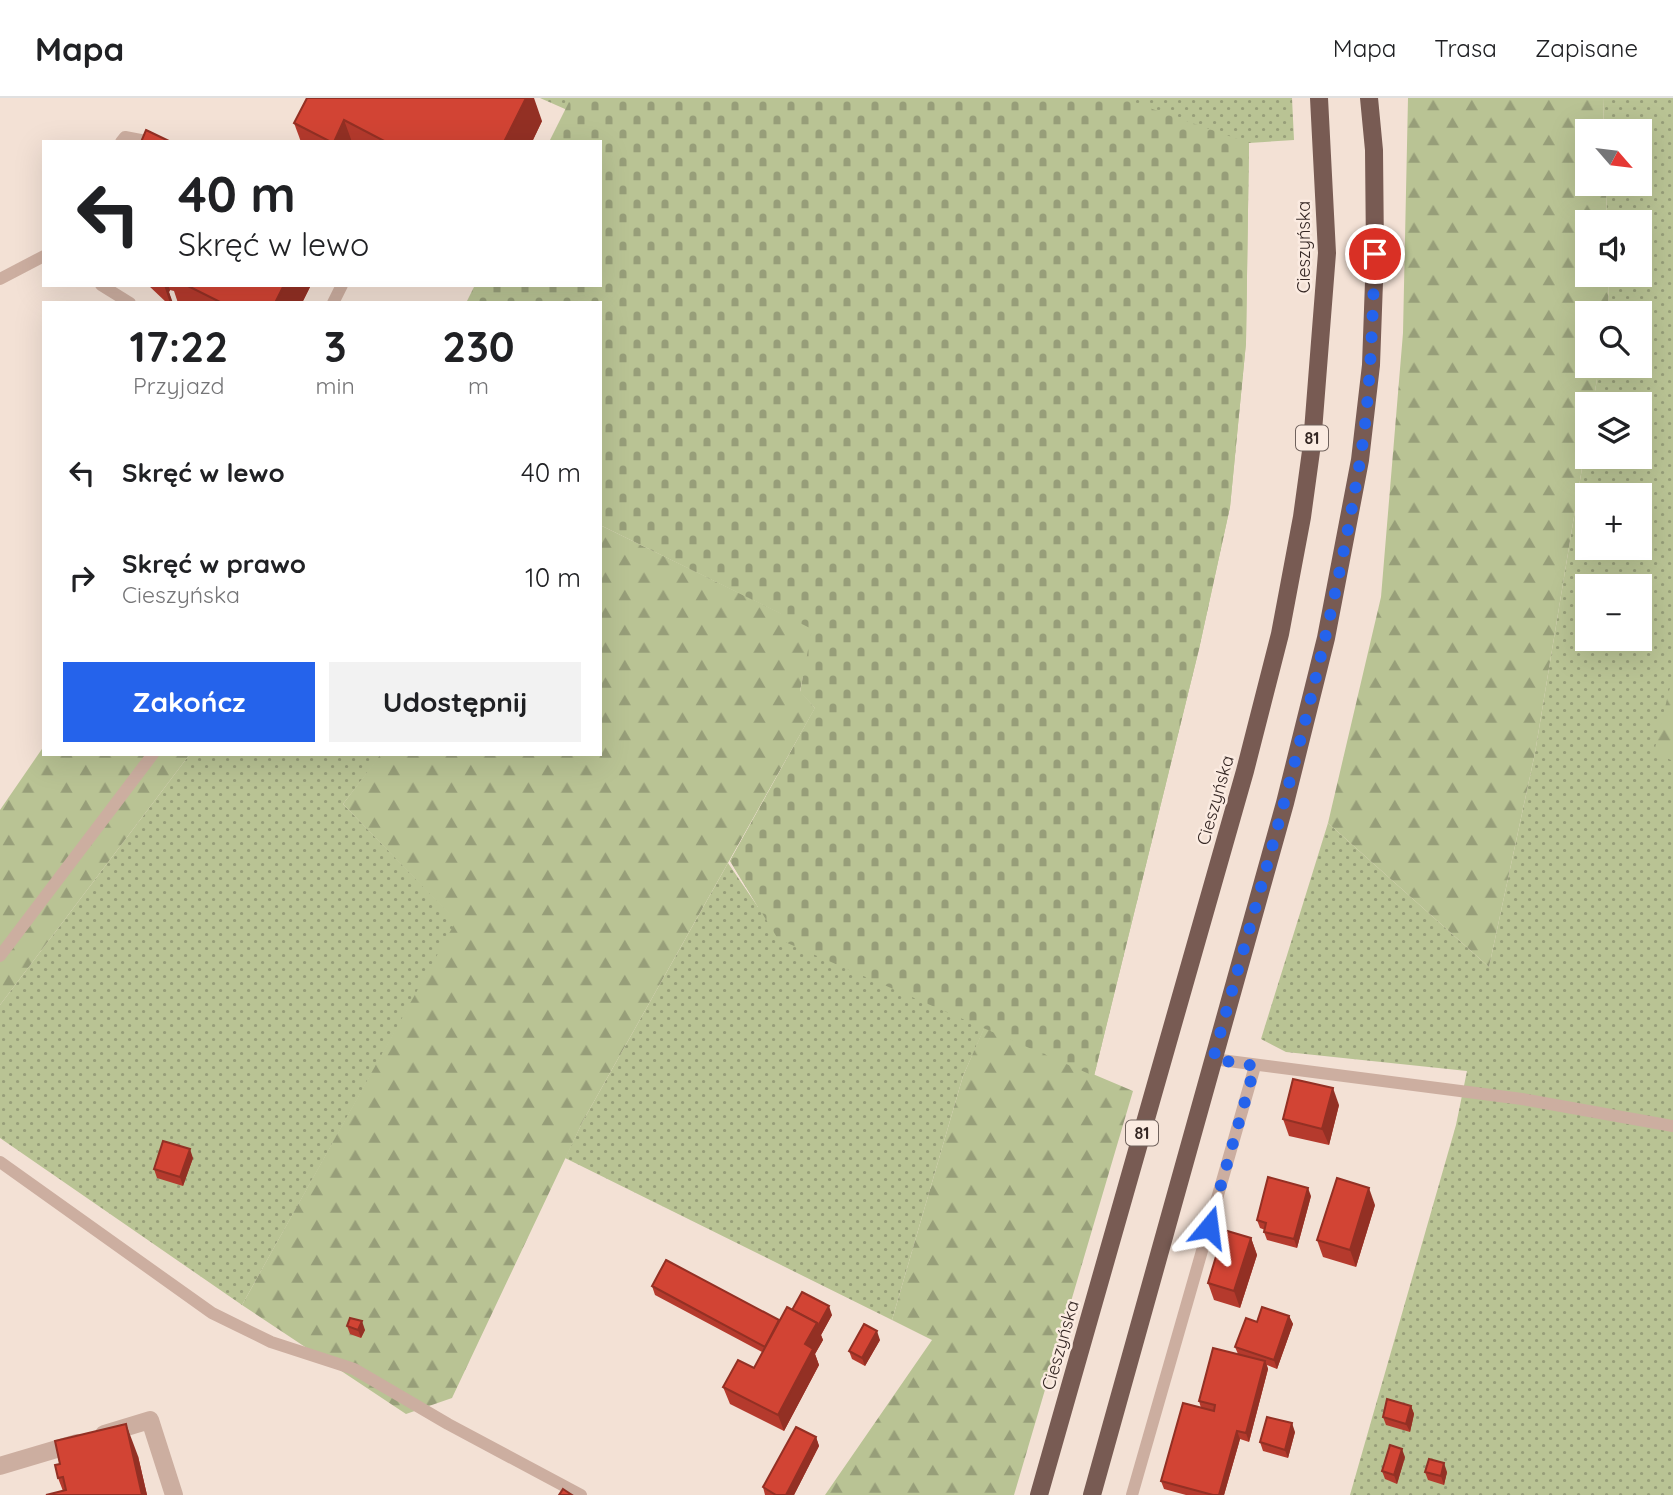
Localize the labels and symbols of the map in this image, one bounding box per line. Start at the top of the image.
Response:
north arrow [1575,119,1652,196]
street label: Cieszyńska [1292,201,1315,293]
pin [1345,224,1405,284]
road number: 81 [1296,426,1328,450]
street label: Cieszyńska [1191,752,1239,848]
road number: 81 [1126,1121,1158,1146]
position arrow [1172,1190,1246,1264]
street label: Cieszyńska [1036,1297,1084,1393]

